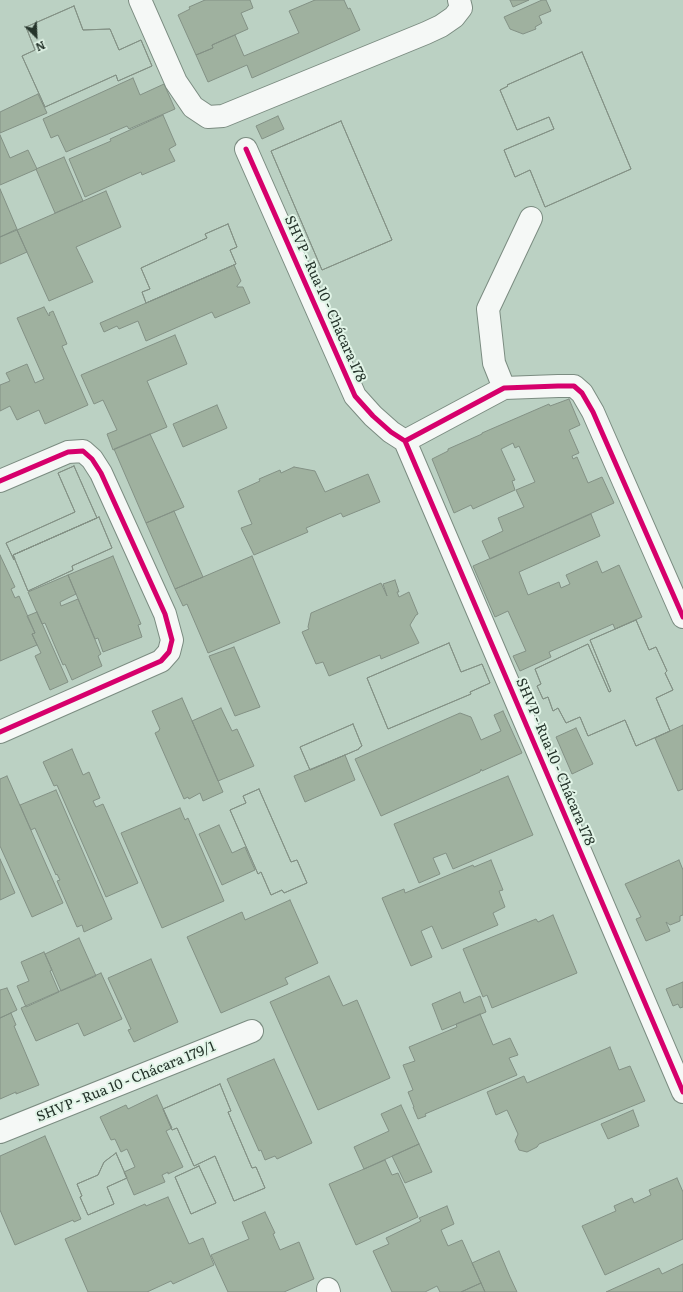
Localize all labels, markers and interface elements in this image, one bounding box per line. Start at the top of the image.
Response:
north arrow [16,16,56,56]
text: N [33,38,48,56]
street label: SHVP - Rua 10 - Chácara 178 [281,213,369,385]
street label: SHVP - Rua 10 - Chácara 178 [512,676,598,848]
street label: SHVP - Rua 10 - Chácara 179/1 [34,1038,218,1126]

